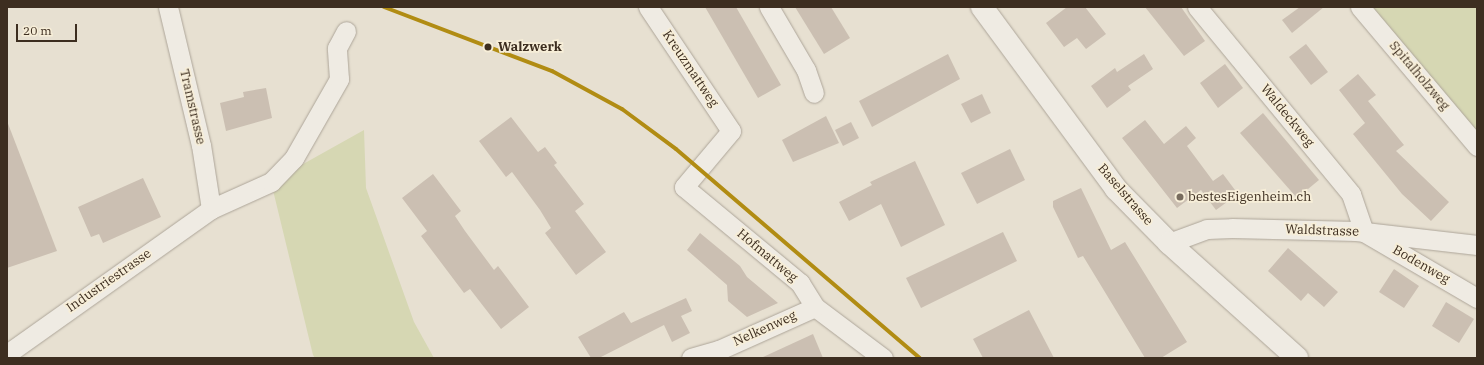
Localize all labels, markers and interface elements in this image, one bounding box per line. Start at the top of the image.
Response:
scale bar [18,16,79,42]
text: 20 m [23,23,52,38]
street label: Kreuzmattweg [659,28,721,110]
street label: Spitalholzweg [1386,38,1452,114]
place label: Walzwerk [498,39,562,55]
marker: Walzwerk [481,40,495,54]
street label: Tramstrasse [176,68,208,146]
street label: Waldeckweg [1257,82,1317,150]
street label: Baselstrasse [1094,161,1156,229]
place label: bestesEigenheim.ch [1188,189,1311,205]
marker: bestesEigenheim.ch [1175,192,1185,202]
street label: Waldstrasse [1285,222,1359,240]
street label: Hofmattweg [733,226,801,286]
street label: Bodenweg [1390,242,1452,288]
street label: Industriestrasse [64,246,154,316]
street label: Nelkenweg [731,308,799,350]

